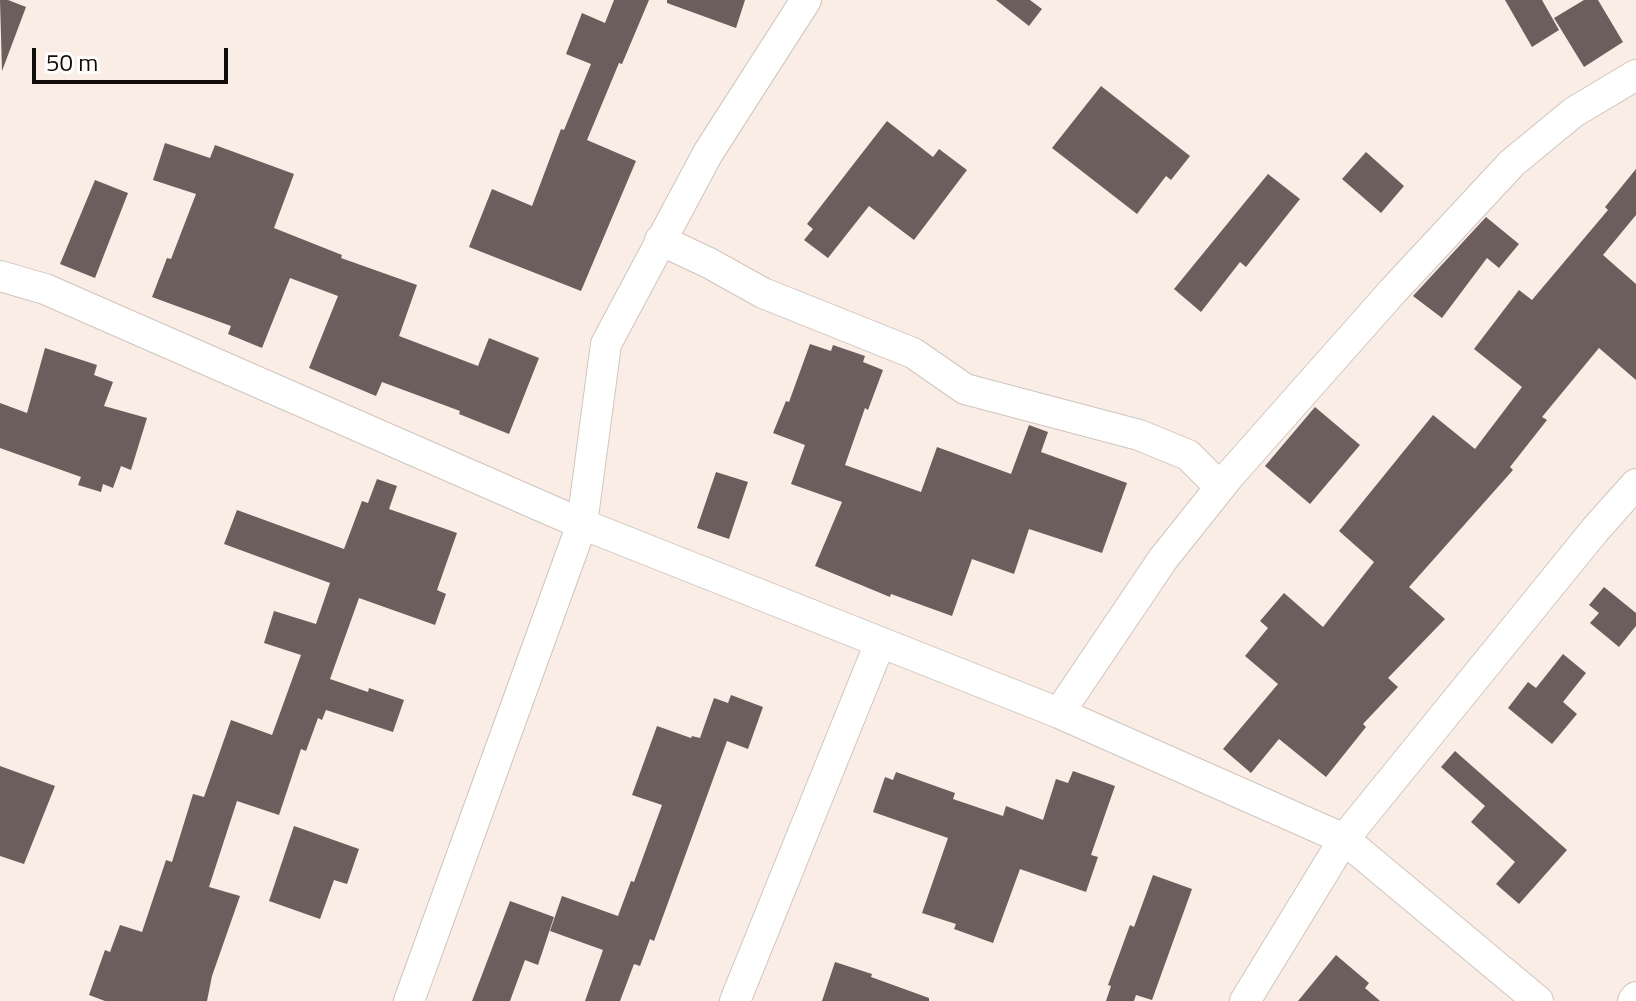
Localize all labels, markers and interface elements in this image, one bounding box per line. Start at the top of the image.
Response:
scale bar [36,32,232,82]
text: 50 m [46,44,98,80]

